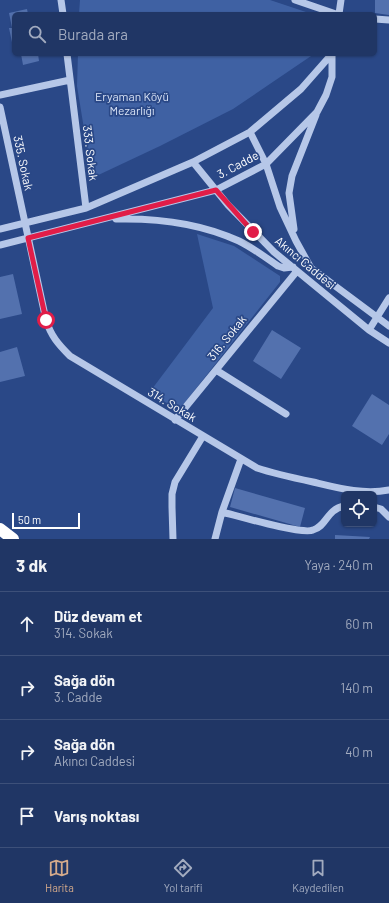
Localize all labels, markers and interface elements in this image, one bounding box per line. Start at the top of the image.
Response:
search box [12,12,377,56]
icon: search [26,23,48,45]
text: Burada ara [58,25,128,43]
park label: Eryaman Köyü Mezarlığı [95,89,169,117]
street label: 333. Sokak [81,124,101,181]
street label: 335. Sokak [11,134,37,192]
street label: 3. Cadde [214,147,261,181]
route end [244,223,262,241]
street label: Akıncı Caddesi [273,233,339,292]
route start [37,311,55,329]
street label: 316. Sokak [204,312,249,363]
street label: 314. Sokak [146,384,199,424]
map controls [341,491,377,527]
button: locate [341,491,377,527]
scale bar [12,511,80,530]
text: 50 m [18,513,41,526]
text: 3 dk [16,555,47,575]
text: Yaya · 240 m [304,557,373,573]
text: Düz devam et [54,607,142,625]
icon: ahead [16,613,38,635]
text: 60 m [346,616,373,632]
text: 314. Sokak [54,625,113,641]
text: Sağa dön [54,671,115,689]
icon: right [16,677,38,699]
text: 140 m [341,680,373,696]
text: 3. Cadde [54,689,102,705]
text: Sağa dön [54,735,115,753]
icon: right [16,741,38,763]
text: 40 m [345,744,373,760]
text: Akıncı Caddesi [54,753,135,769]
icon: arrive [16,805,38,827]
text: Varış noktası [54,807,139,825]
tab: Harita [45,857,74,894]
tab: Yol tarifi [164,857,202,894]
tab: Kaydedilen [292,857,344,894]

